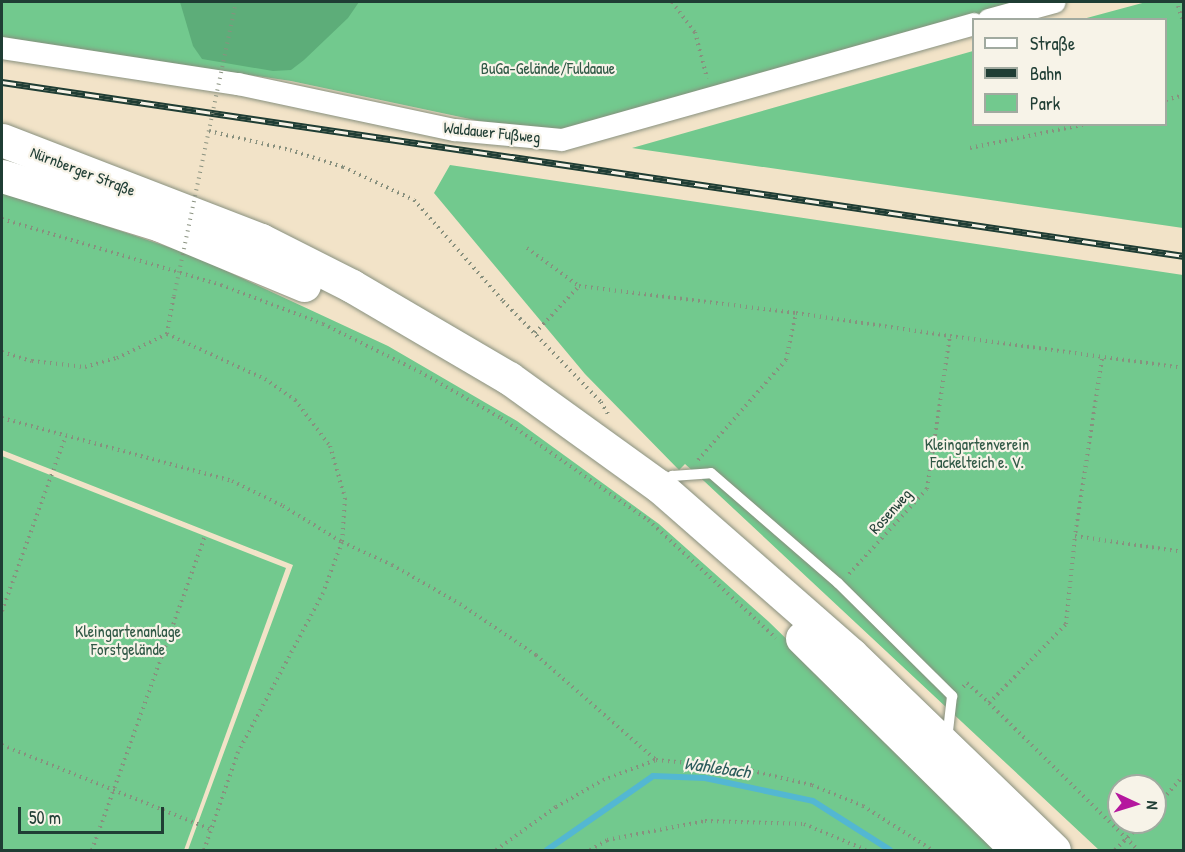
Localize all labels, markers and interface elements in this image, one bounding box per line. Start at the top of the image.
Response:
legend [972,18,1167,126]
text: Straße [1030,31,1075,56]
park label: BuGa-Gelände/Fuldaaue [481,58,615,78]
text: Bahn [1030,61,1062,86]
text: Park [1030,91,1060,116]
street label: Waldauer Fußweg [443,117,541,147]
street label: Nürnberger Straße [28,142,138,200]
park label: Kleingartenverein Fackelteich e. V. [925,434,1029,472]
street label: Rosenweg [865,484,915,538]
park label: Kleingartenanlage Forstgelände [75,621,181,659]
water label: Wahlebach [682,753,752,783]
north arrow [1107,774,1167,834]
scale bar [21,795,166,833]
text: N [1142,800,1164,810]
text: 50 m [29,805,61,830]

